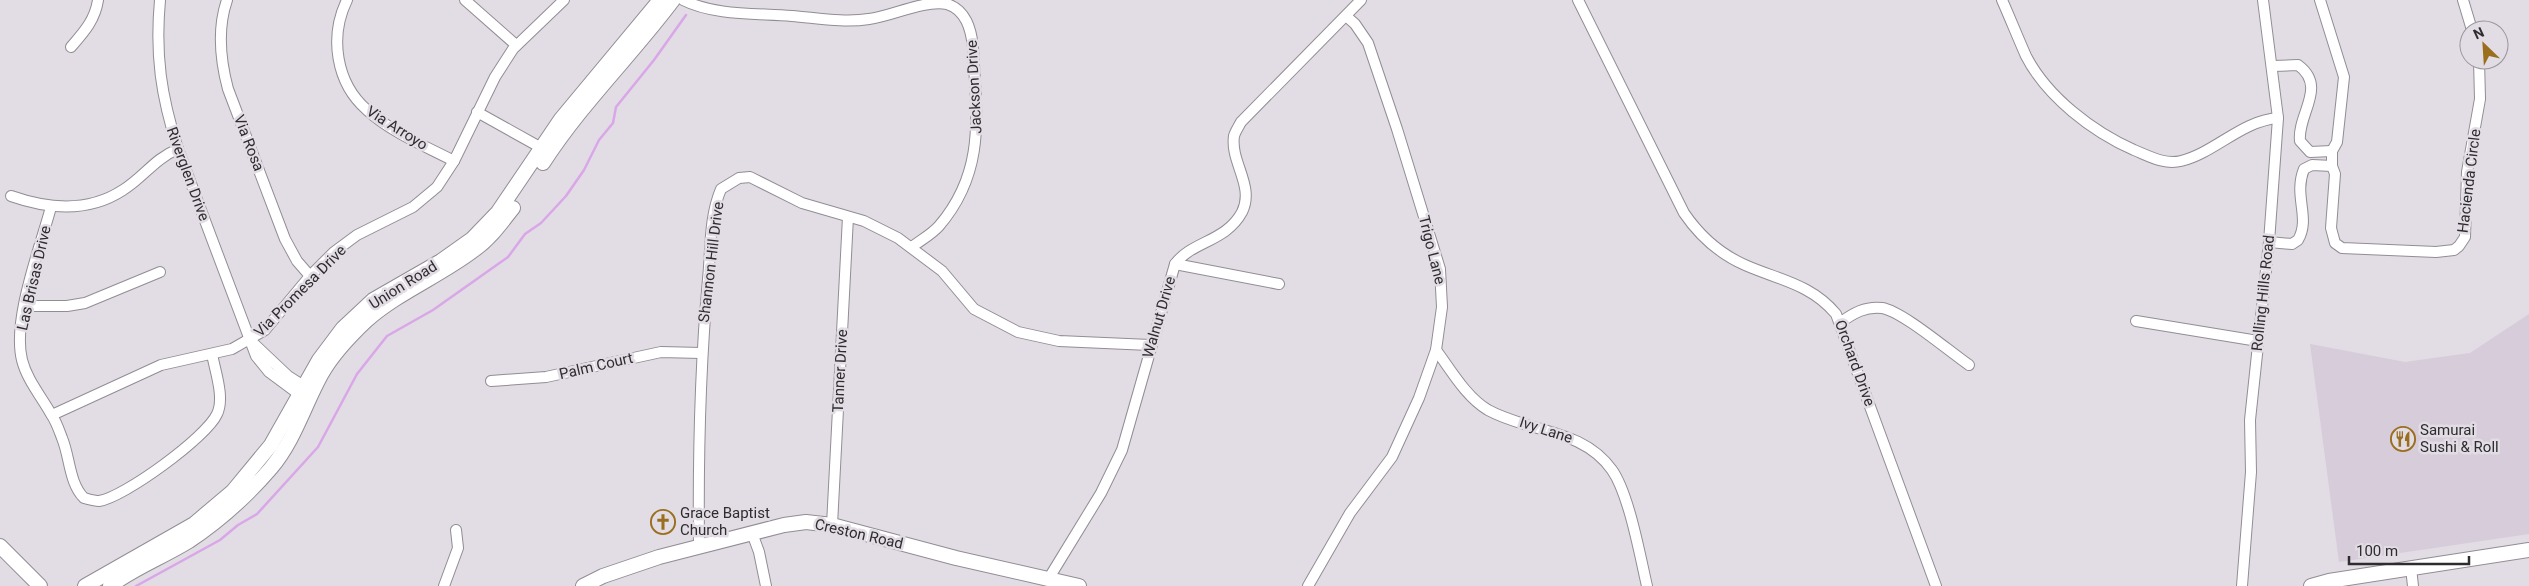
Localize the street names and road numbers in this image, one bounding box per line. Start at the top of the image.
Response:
street label: Jackson Drive [963,40,985,134]
street label: Via Arroyo [363,102,431,154]
street label: Via Rosa [230,112,268,174]
street label: Riverglen Drive [163,125,213,223]
street label: Hacienda Circle [2454,128,2484,234]
street label: Shannon Hill Drive [695,201,727,323]
street label: Trigo Lane [1415,214,1449,286]
street label: Las Brisas Drive [13,224,55,332]
street label: Rolling Hills Road [2248,234,2278,352]
street label: Via Promesa Drive [250,241,350,341]
street label: Union Road [366,257,440,313]
street label: Walnut Drive [1139,274,1179,360]
street label: Orchard Drive [1831,317,1879,409]
street label: Tanner Drive [829,329,851,413]
street label: Palm Court [557,349,635,383]
street label: Ivy Lane [1517,413,1575,447]
street label: Creston Road [813,515,905,553]

